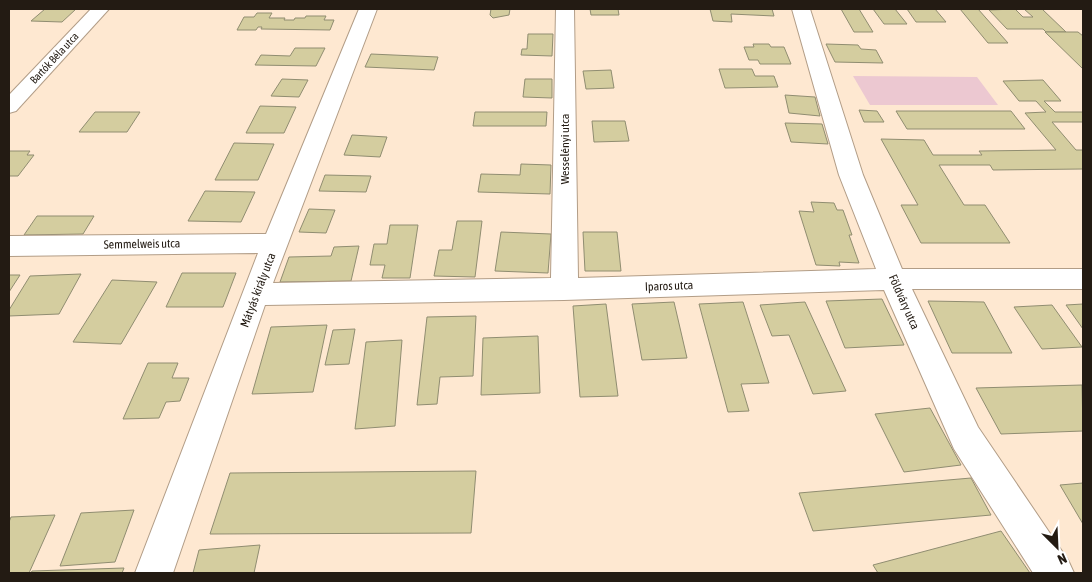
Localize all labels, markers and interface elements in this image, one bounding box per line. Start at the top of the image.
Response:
street label: Bartók Béla utca [27,30,81,86]
street label: Wesselényi utca [558,114,572,184]
street label: Semmelweis utca [104,236,180,252]
street label: Mátyás király utca [237,251,279,329]
street label: Földváry utca [886,272,922,332]
street label: Iparos utca [644,278,694,294]
north arrow [1032,522,1082,572]
text: N [1055,550,1069,568]

